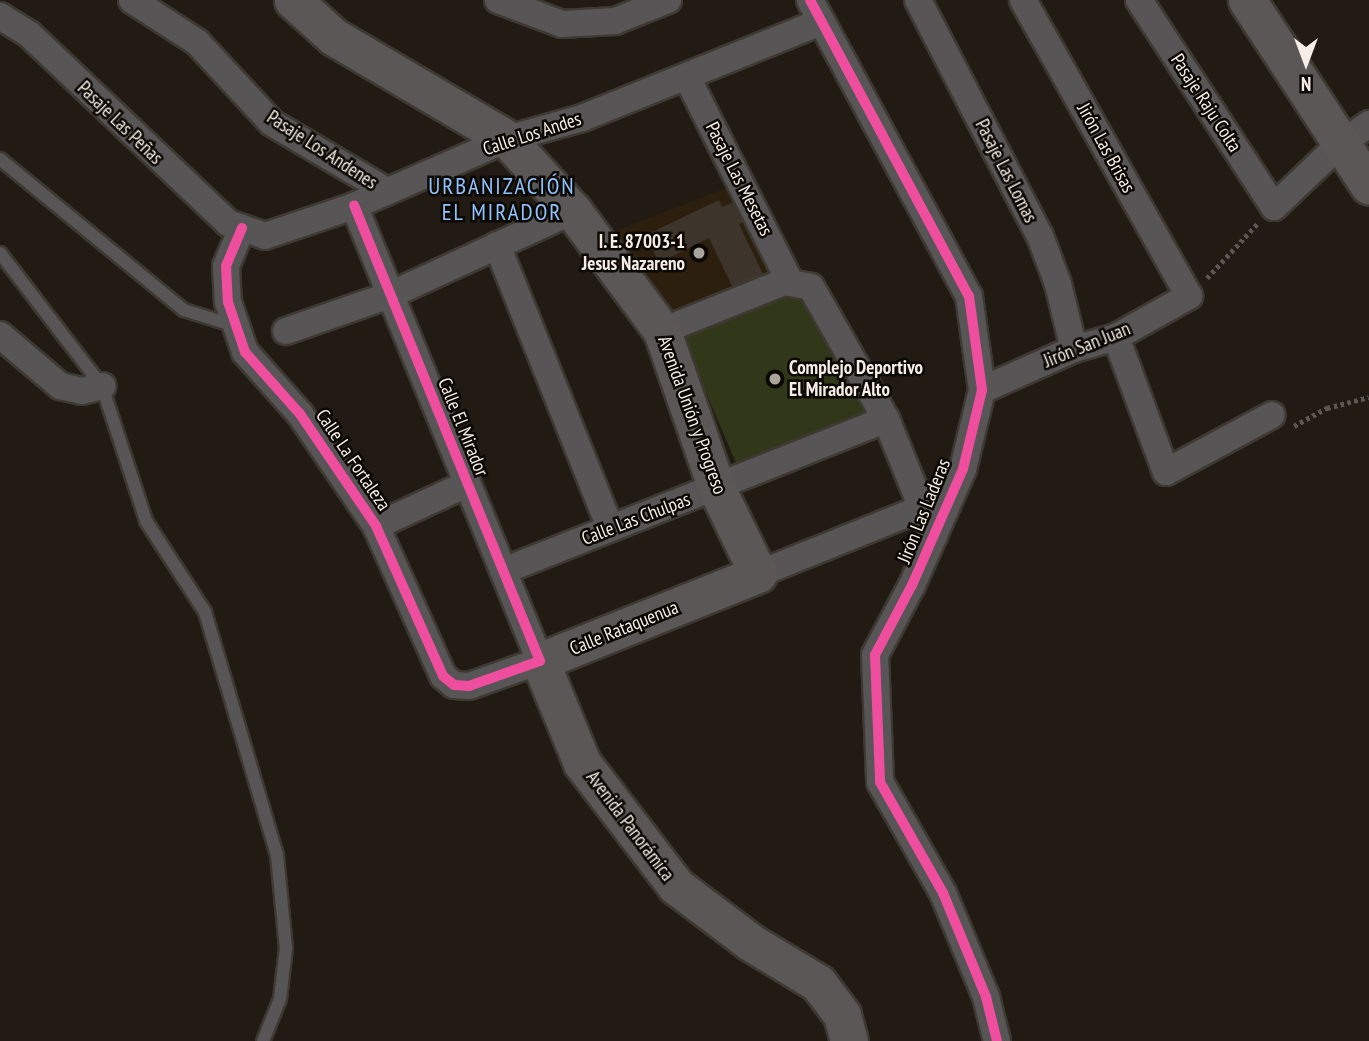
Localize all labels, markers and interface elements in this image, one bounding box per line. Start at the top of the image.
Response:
north arrow [1271,28,1341,98]
street label: Pasaje Raju Colta [1166,50,1246,156]
text: N [1301,72,1311,96]
street label: Pasaje Las Peñas [73,77,167,169]
street label: Jirón Las Brisas [1072,99,1140,197]
street label: Pasaje Los Andenes [262,106,382,194]
street label: Calle Los Andes [480,107,584,161]
street label: Pasaje Las Lomas [970,116,1042,226]
street label: Pasaje Las Mesetas [701,118,777,240]
district label: URBANIZACIÓN EL MIRADOR [430,172,574,226]
place label: I. E. 87003-1 Jesus Nazareno [582,231,685,275]
marker: I. E. 87003-1 Jesus Nazareno [691,245,707,261]
street label: Jirón San Juan [1040,317,1134,373]
street label: Avenida Unión y Progreso [653,332,731,498]
place label: Complejo Deportivo El Mirador Alto [789,357,923,401]
marker: Complejo Deportivo El Mirador Alto [767,371,783,387]
street label: Calle El Mirador [433,374,493,480]
street label: Calle La Fortaleza [311,405,395,515]
street label: Jirón Las Laderas [893,455,955,567]
street label: Calle Las Chulpas [578,488,694,550]
street label: Calle Rataquenua [567,596,681,660]
street label: Avenida Panorámica [581,767,679,885]

